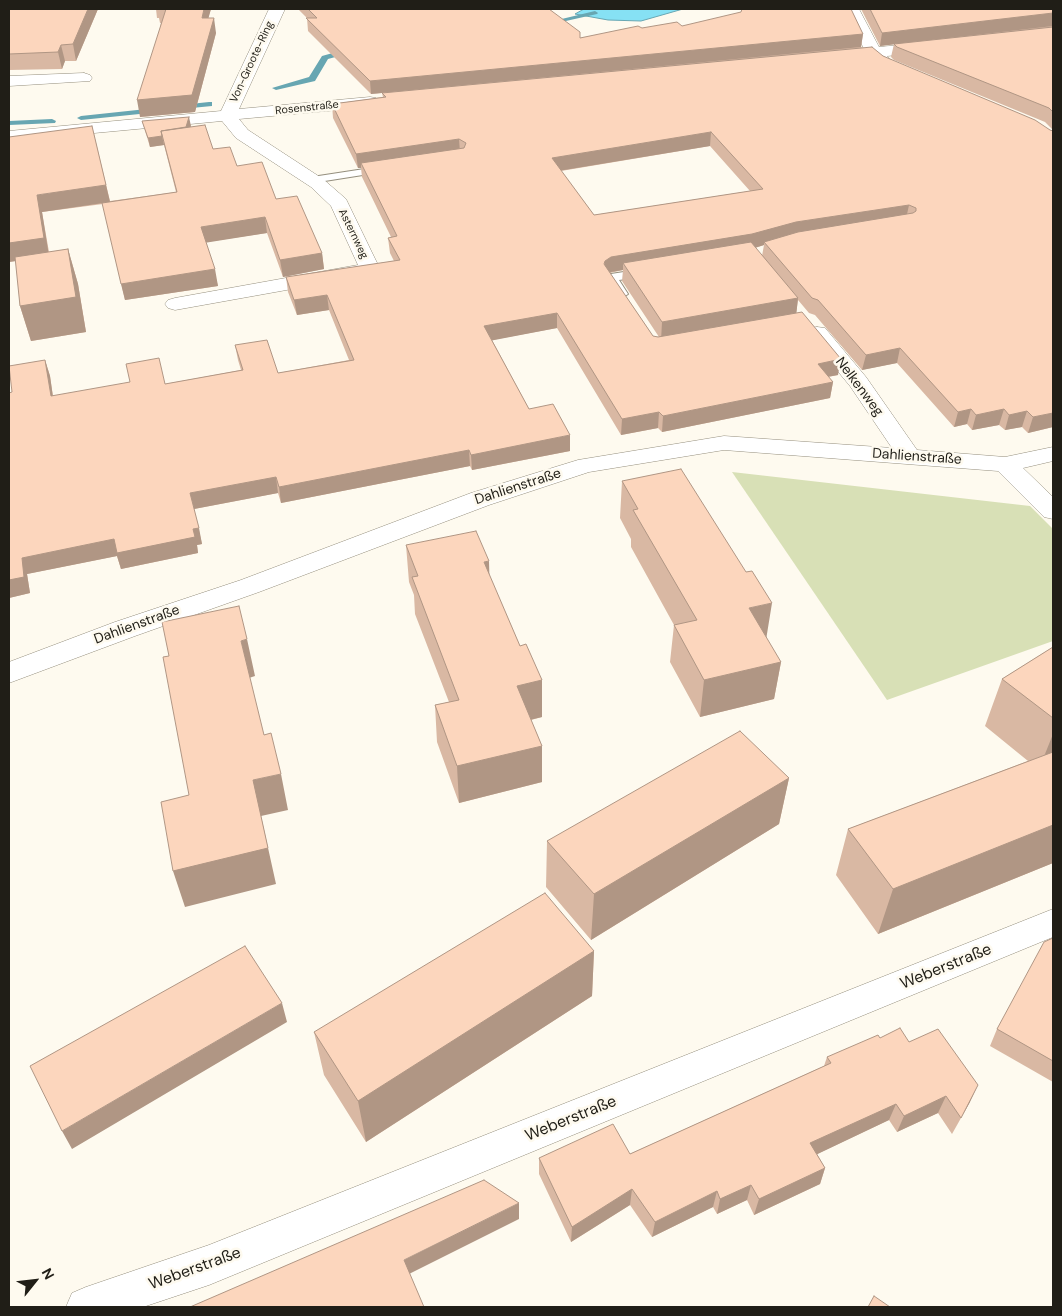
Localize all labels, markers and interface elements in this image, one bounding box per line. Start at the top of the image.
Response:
street label: Von-Groote-Ring [227,19,277,105]
street label: Rosenstraße [275,98,339,118]
street label: Asternweg [335,207,371,261]
street label: Nelkenweg [831,354,887,420]
street label: Dahlienstraße [872,445,962,469]
street label: Dahlienstraße [473,465,563,509]
street label: Dahlienstraße [92,602,182,648]
street label: Weberstraße [898,940,994,994]
street label: Weberstraße [523,1092,619,1146]
street label: Weberstraße [146,1243,244,1295]
north arrow [10,1256,60,1306]
text: N [38,1265,58,1283]

